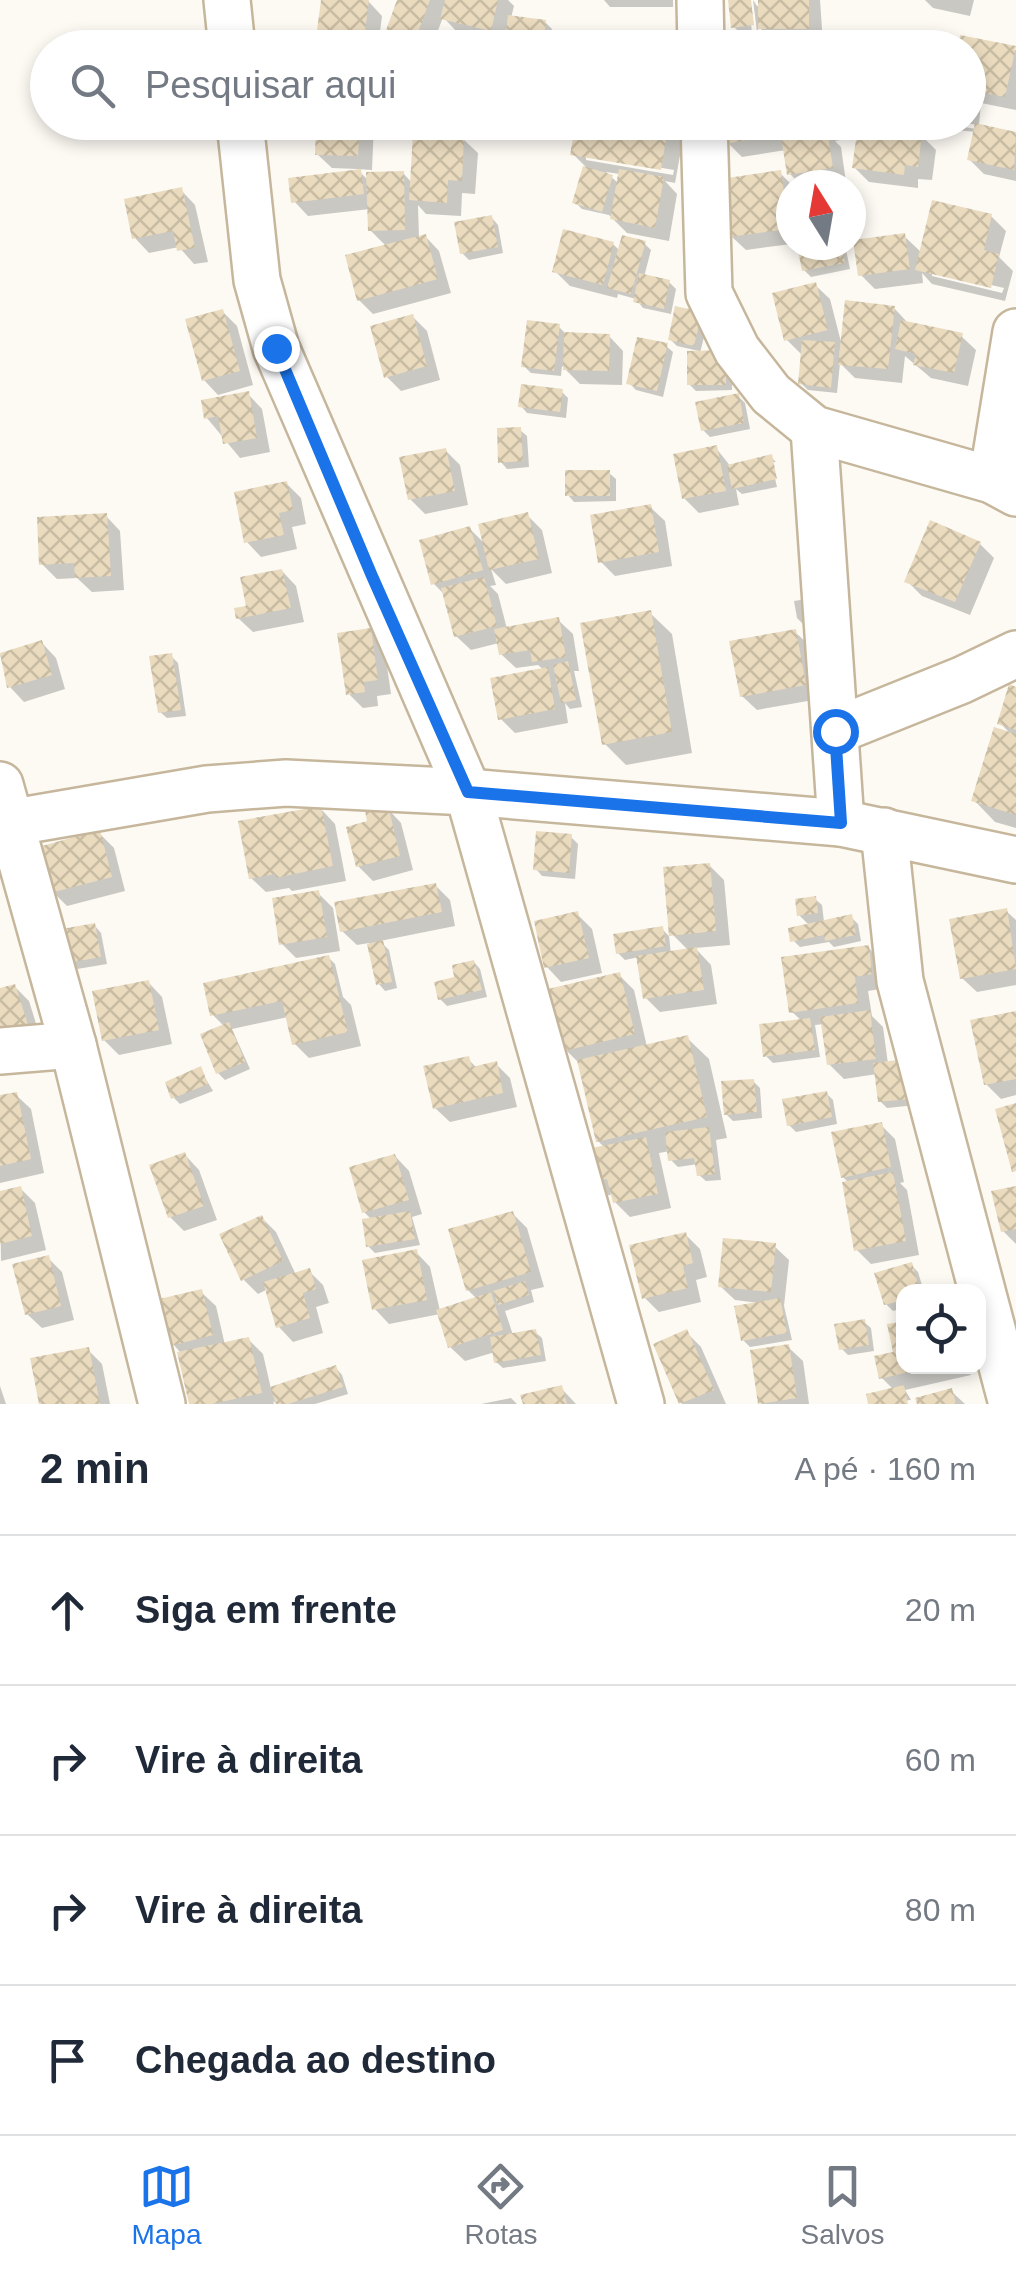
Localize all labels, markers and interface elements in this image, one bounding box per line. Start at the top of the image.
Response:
search box [30,30,986,140]
icon: search [65,58,120,113]
text: Pesquisar aqui [145,64,396,106]
north arrow [776,170,866,260]
route end [254,326,300,372]
route start [813,709,859,755]
map controls [896,1284,986,1374]
button: locate [896,1284,986,1374]
text: 2 min [40,1445,150,1492]
text: A pé · 160 m [795,1451,976,1487]
icon: ahead [40,1583,95,1638]
text: Siga em frente [135,1589,397,1631]
text: 20 m [905,1592,976,1628]
icon: right [40,1733,95,1788]
text: Vire à direita [135,1739,362,1781]
text: 60 m [905,1742,976,1778]
icon: right [40,1883,95,1938]
text: Vire à direita [135,1889,362,1931]
text: 80 m [905,1892,976,1928]
icon: arrive [40,2033,95,2088]
text: Chegada ao destino [135,2039,496,2081]
tab: Mapa [131,2159,202,2251]
tab: Rotas [464,2159,538,2251]
tab: Salvos [800,2159,885,2251]

